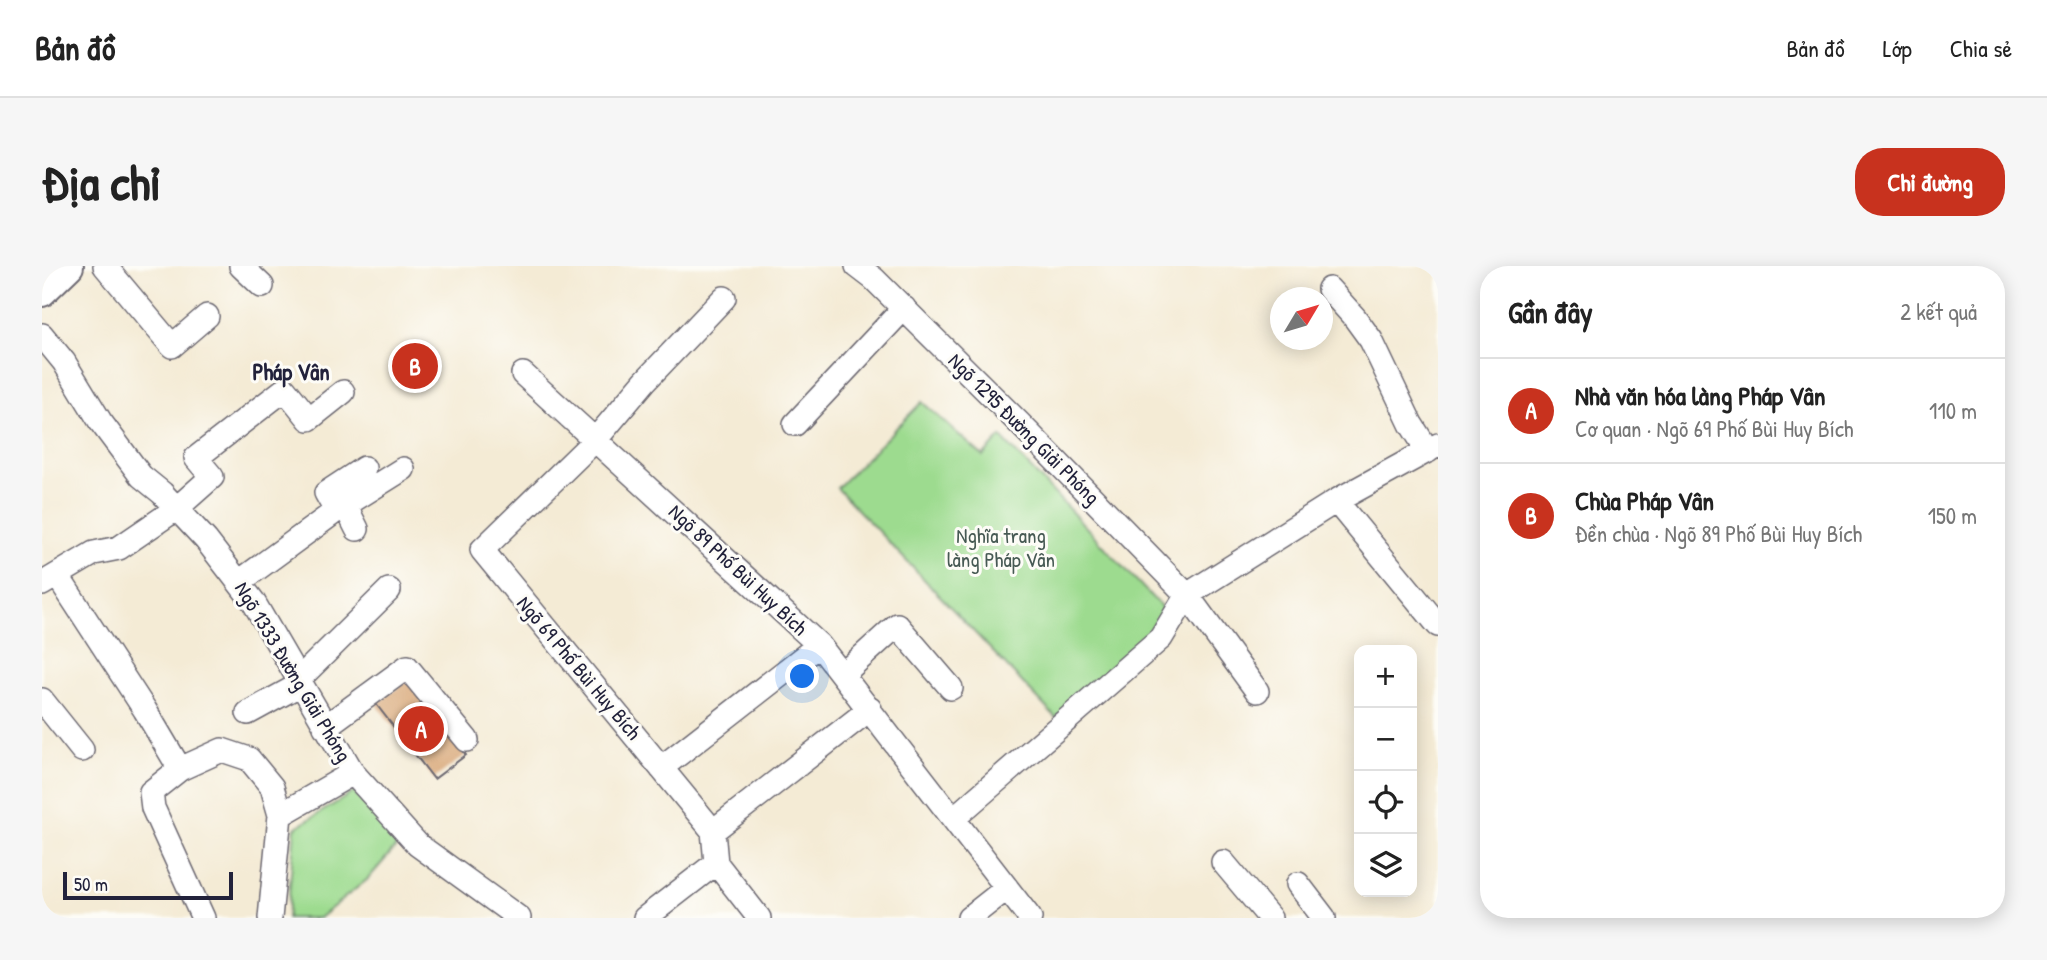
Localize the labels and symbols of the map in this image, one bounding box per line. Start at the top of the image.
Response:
north arrow [1270,287,1333,350]
pin: B [392,340,438,392]
street label: Ngõ 1295 Đường Giải Phóng [942,346,1107,511]
district label: Pháp Vân [252,356,330,388]
street label: Ngõ 89 Phố Bùi Huy Bích [662,497,814,642]
park label: Nghĩa trang làng Pháp Vân [947,521,1055,574]
street label: Ngõ 1333 Đường Giải Phóng [228,576,359,767]
street label: Ngõ 69 Phố Bùi Huy Bích [510,589,648,746]
your location [785,659,819,693]
pin: A [398,703,444,755]
scale bar [63,869,233,901]

